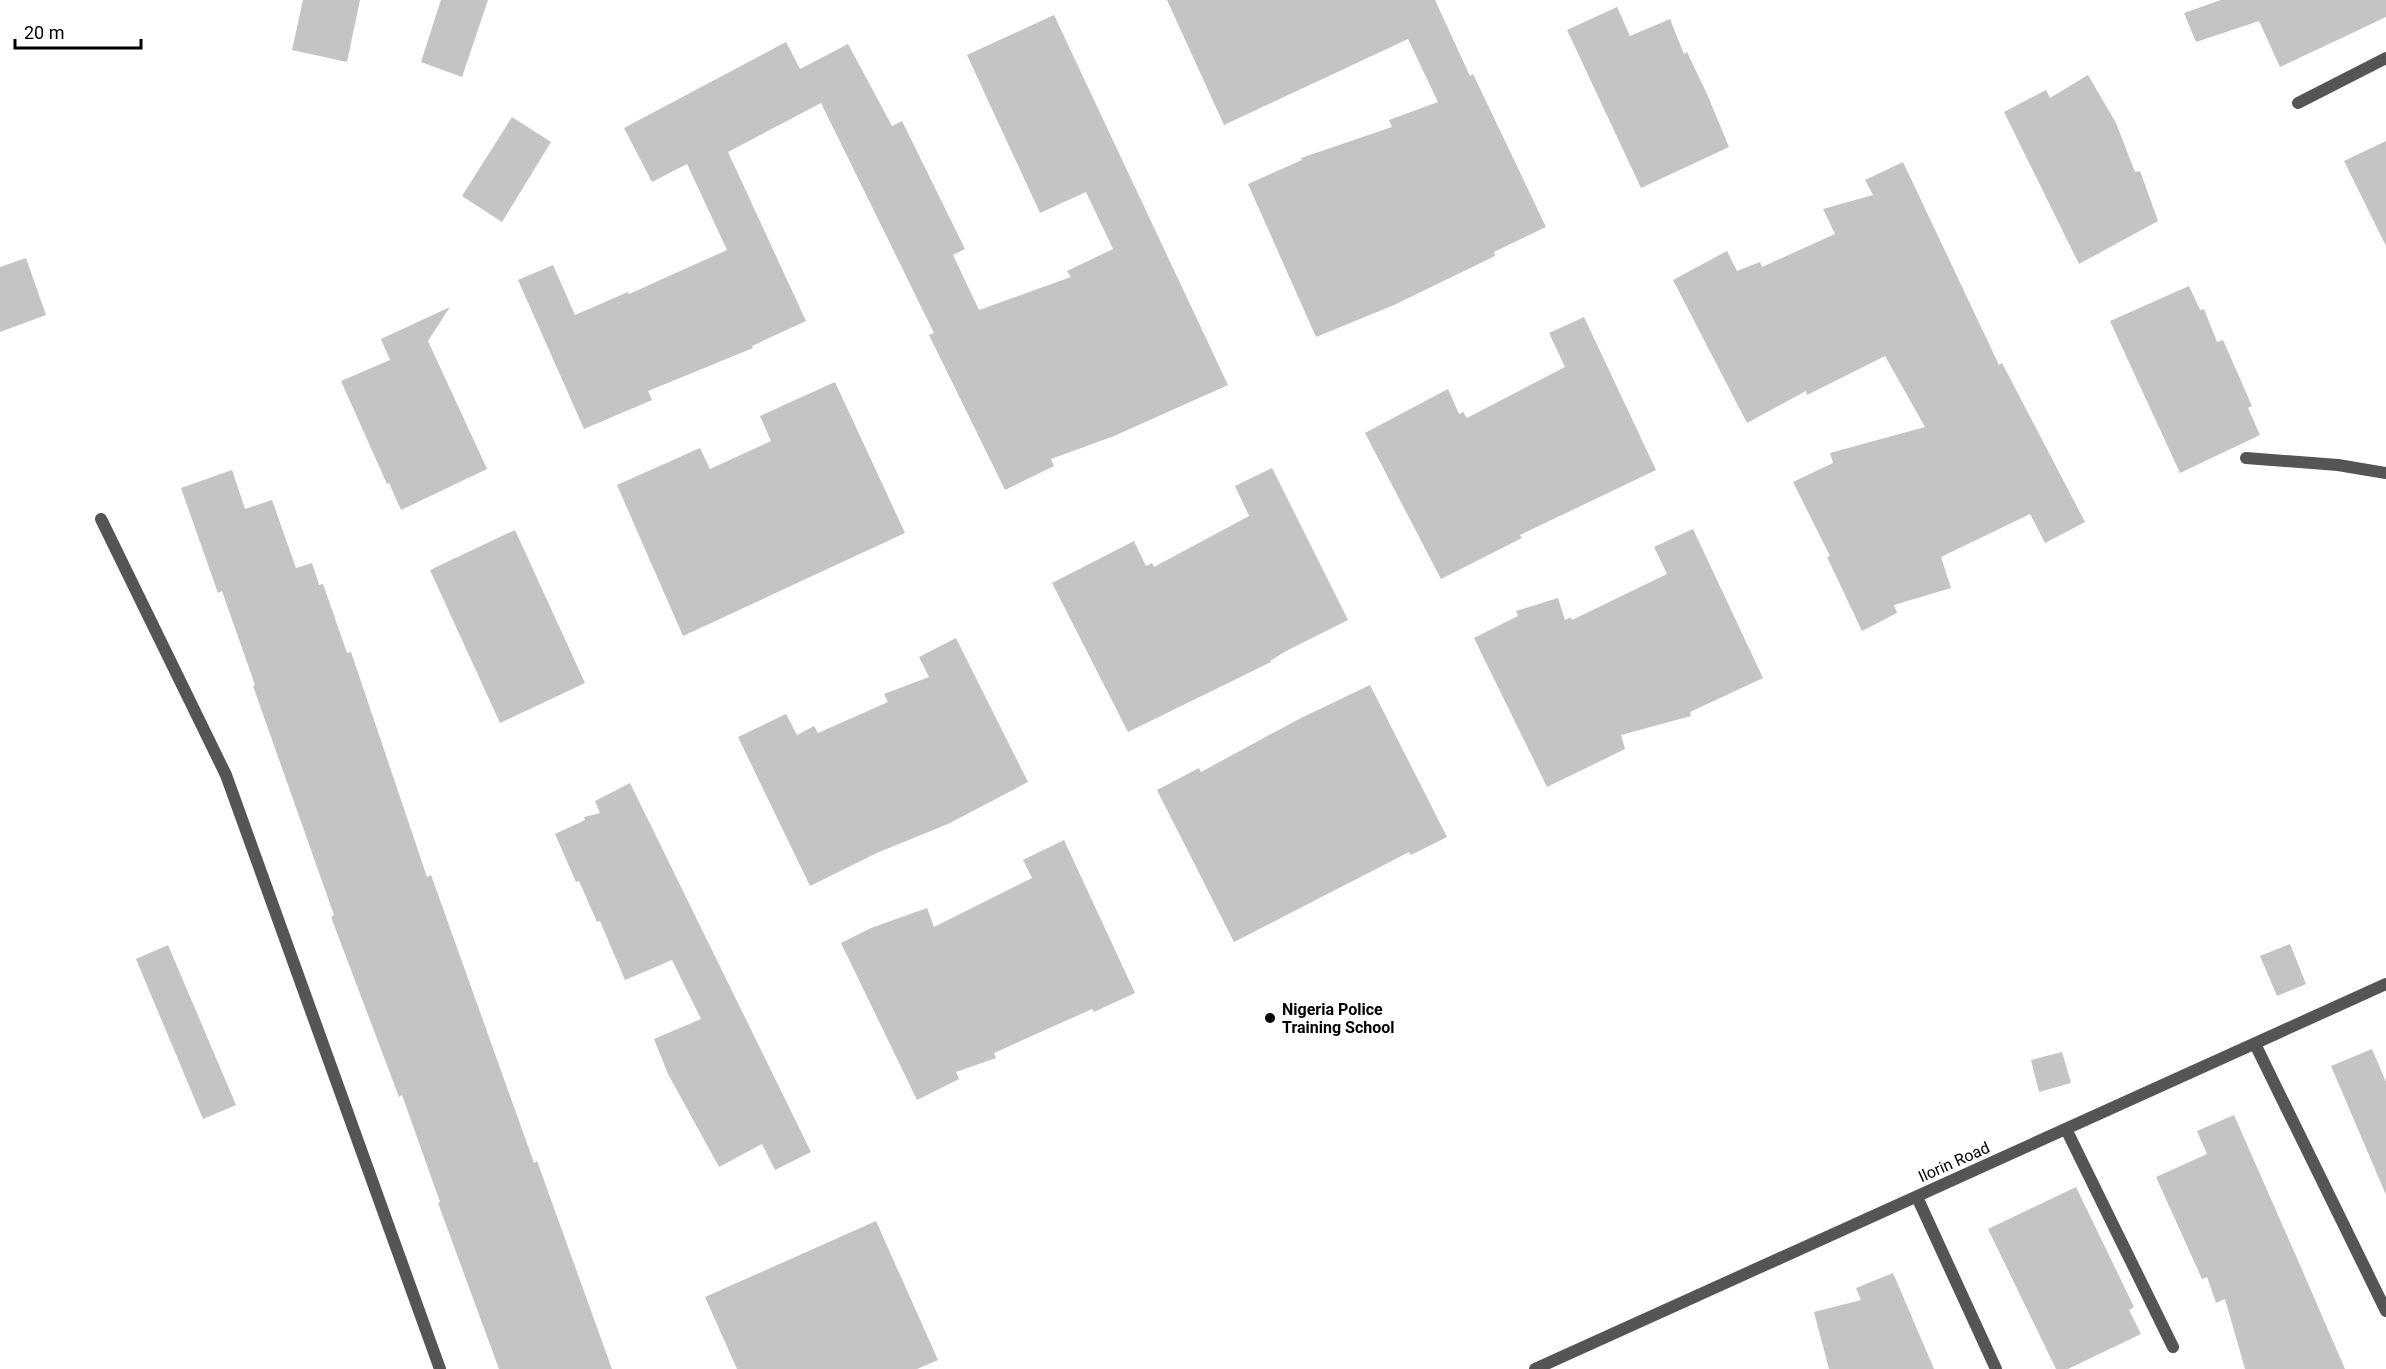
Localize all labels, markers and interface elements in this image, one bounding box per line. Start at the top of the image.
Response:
scale bar [15,12,141,50]
text: 20 m [24,22,64,43]
place label: Nigeria Police Training School [1282,1000,1395,1037]
marker: Nigeria Police Training School [1263,1011,1277,1025]
street label: Ilorin Road [1915,1138,1993,1186]

